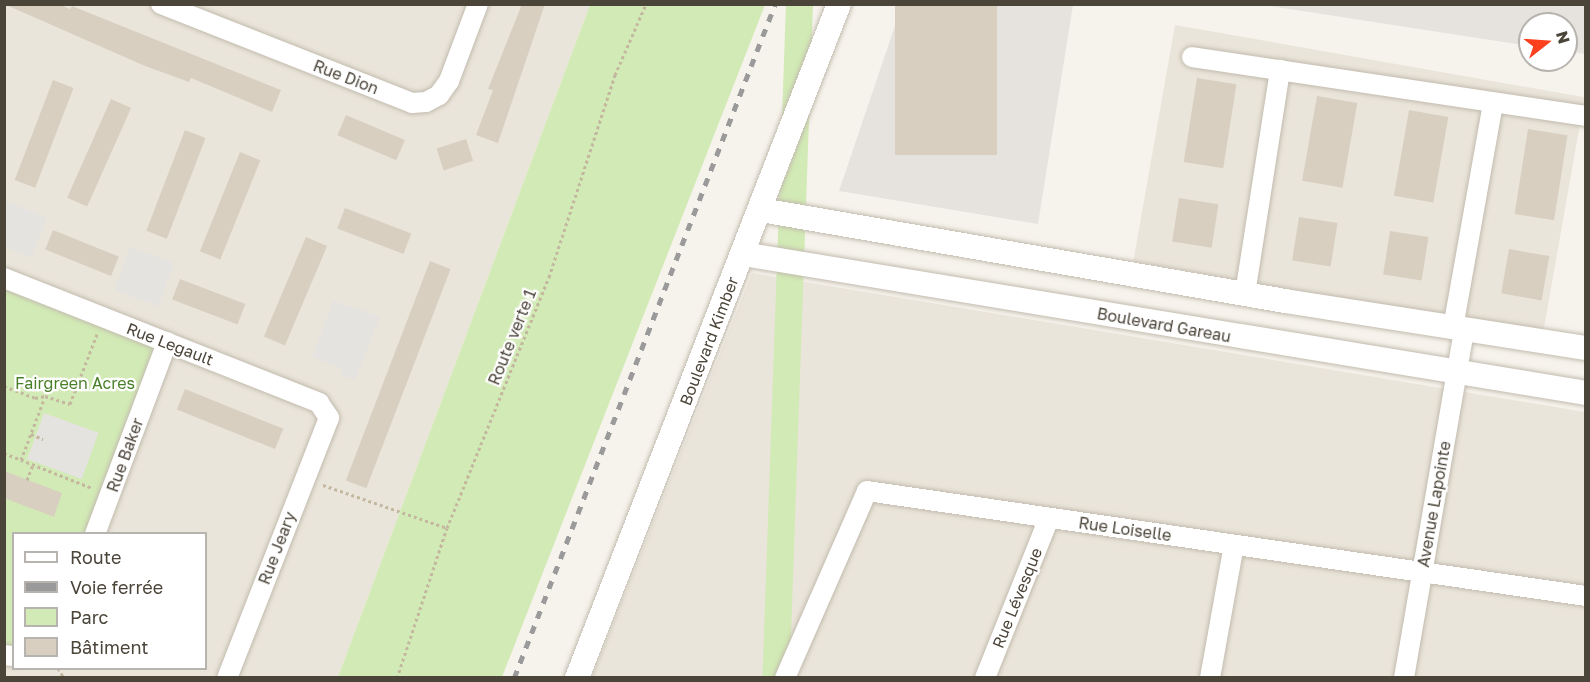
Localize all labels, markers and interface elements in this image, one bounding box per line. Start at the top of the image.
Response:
north arrow [1518,12,1578,72]
text: N [1552,29,1575,46]
street label: Rue Dion [311,56,381,98]
street label: Boulevard Kimber [676,274,742,408]
street label: Route verte 1 [484,286,540,388]
street label: Boulevard Gareau [1095,304,1233,346]
street label: Rue Legault [124,319,216,369]
park label: Fairgreen Acres [15,373,135,393]
street label: Rue Baker [103,415,147,495]
street label: Avenue Lapointe [1413,439,1455,569]
street label: Rue Jeary [254,509,300,587]
street label: Rue Loiselle [1077,513,1173,545]
legend [12,532,207,670]
street label: Rue Lévesque [988,545,1046,651]
text: Route [70,546,121,568]
text: Voie ferrée [70,576,163,598]
text: Parc [70,606,108,628]
text: Bâtiment [70,636,149,658]

